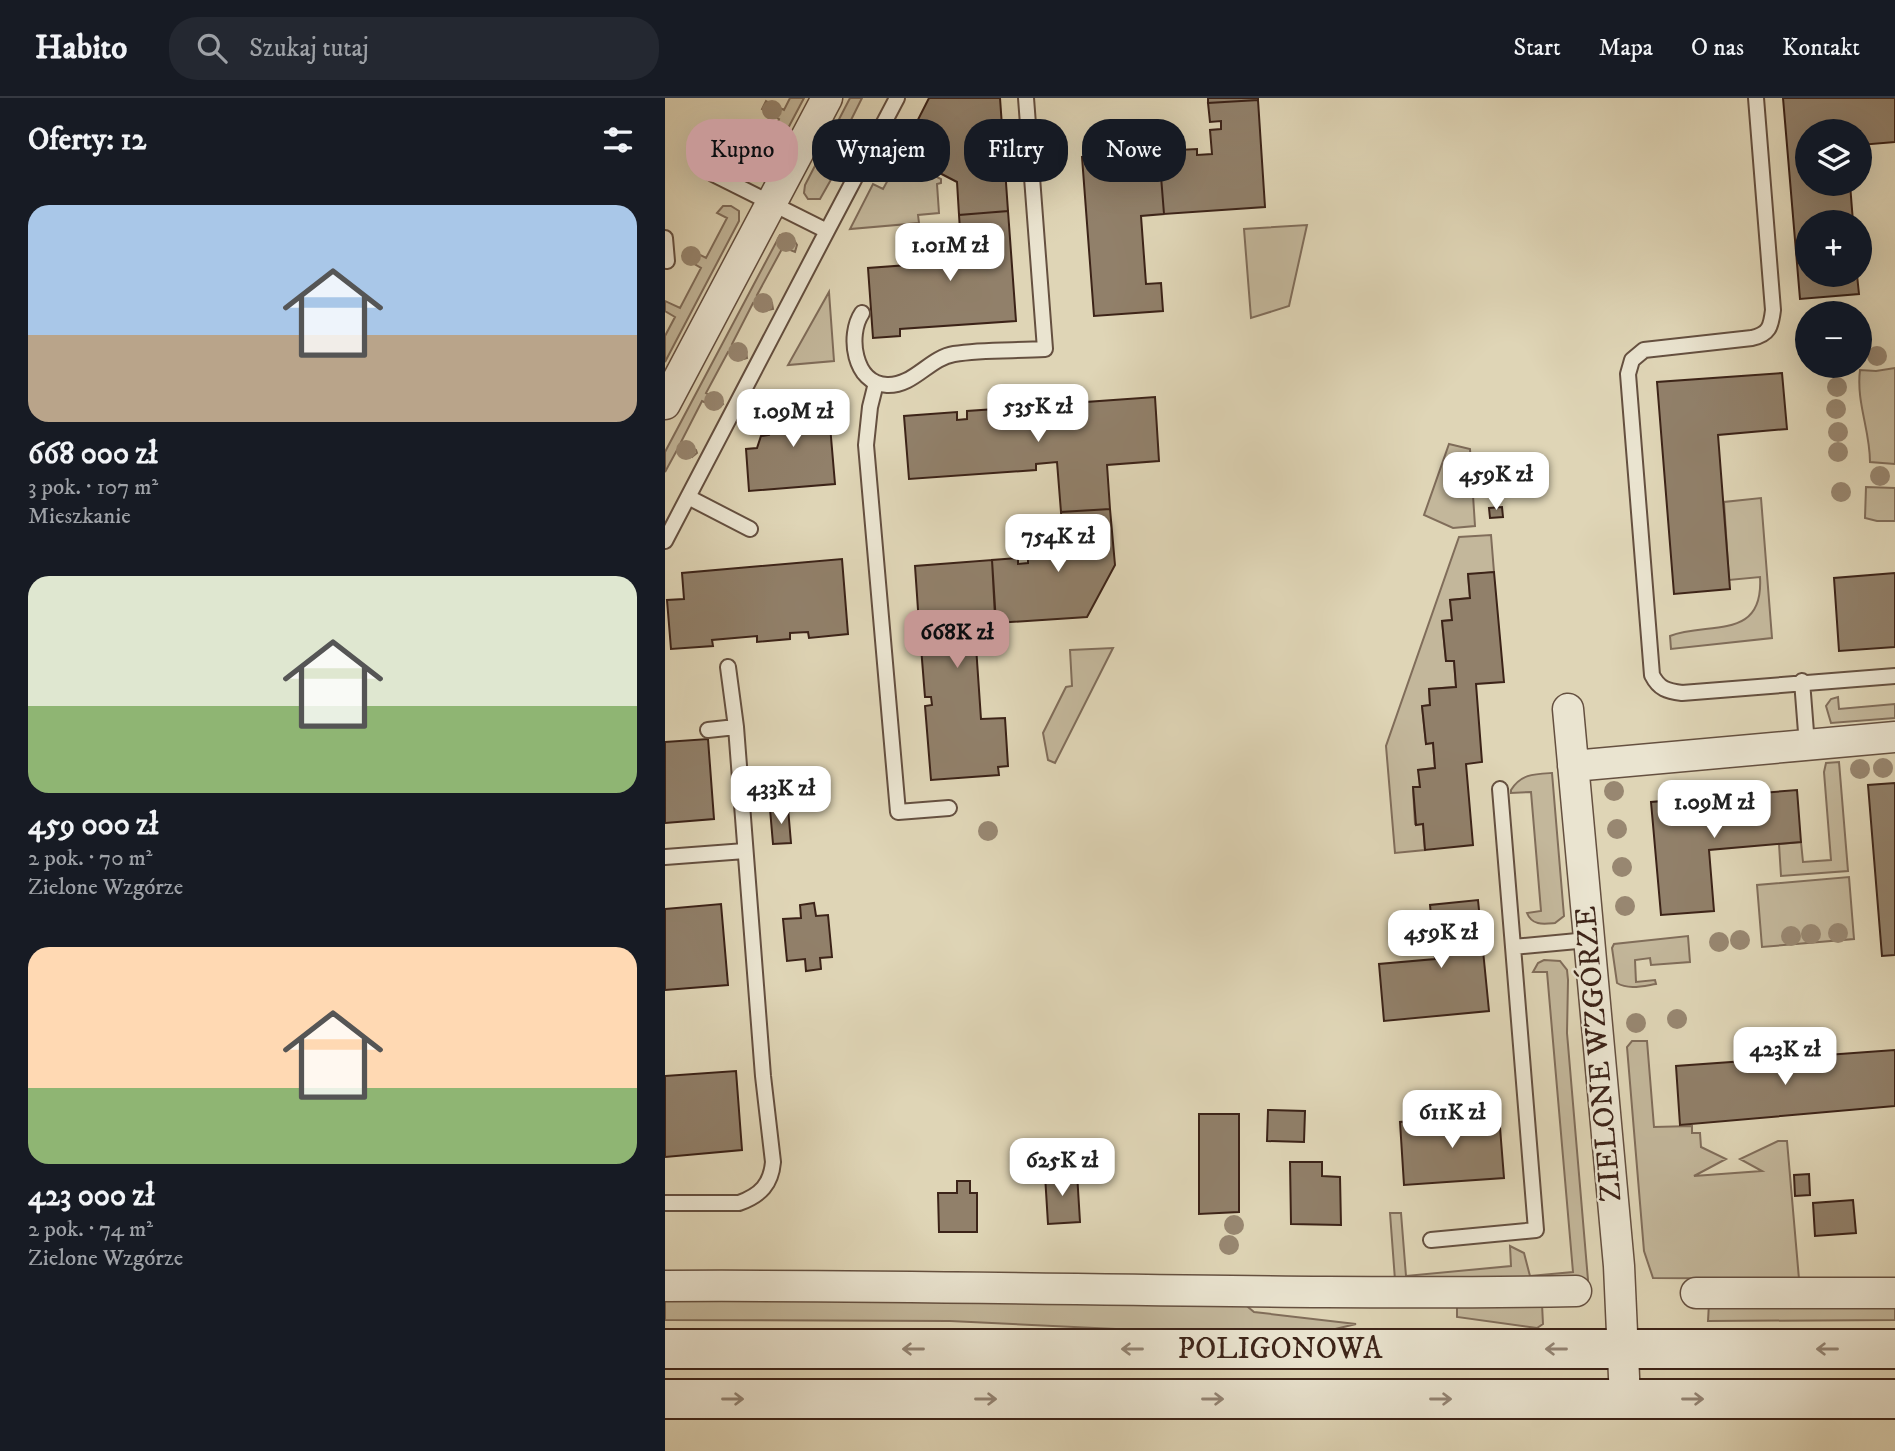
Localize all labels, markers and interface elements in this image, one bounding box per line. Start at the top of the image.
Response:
search box [169,17,659,80]
text: Habito [35,28,127,69]
icon: search [193,29,231,67]
text: Szukaj tutaj [249,32,369,65]
text: Start [1514,33,1561,63]
text: Mapa [1599,33,1653,63]
text: O nas [1691,33,1744,63]
text: Kontakt [1782,33,1860,63]
chip: Kupno [686,119,798,182]
chip: Wynajem [812,119,950,182]
chip: Filtry [964,119,1068,182]
chip: Nowe [1082,119,1186,182]
map controls [1795,119,1872,378]
button: layers [1795,119,1872,196]
icon: filters [599,121,637,159]
text: Oferty: 12 [28,122,146,159]
button: + [1795,210,1872,287]
pin: 1.01M zł [878,223,1022,283]
text: 1.01M zł [911,231,989,260]
icon: home [270,250,396,376]
button: − [1795,301,1872,378]
pin: 535K zł [973,384,1103,444]
pin: 1.09M zł [721,390,865,449]
text: 535K zł [1003,392,1073,421]
text: 1.09M zł [753,397,833,426]
text: 668 000 zł [28,436,158,473]
pin: 459K zł [1431,452,1561,512]
text: 459K zł [1459,460,1533,489]
text: 3 pok. · 107 m² [28,473,158,502]
text: Mieszkanie [28,502,131,531]
pin: 754K zł [993,514,1123,574]
text: 754K zł [1021,522,1095,551]
pin: 668K zł [892,610,1022,670]
text: 668K zł [920,618,994,647]
icon: home [270,621,396,747]
pin: 433K zł [716,766,846,826]
text: 433K zł [747,774,815,803]
pin: 1.09M zł [1642,780,1786,840]
text: 1.09M zł [1674,788,1754,817]
text: 459 000 zł [28,807,158,844]
text: 2 pok. · 70 m² [28,844,153,873]
text: Zielone Wzgórze [28,873,183,902]
street label: ZIELONE WZGÓRZE [1566,905,1630,1204]
pin: 459K zł [1376,910,1506,970]
text: 459K zł [1404,918,1478,947]
icon: home [270,992,396,1118]
pin: 423K zł [1720,1028,1850,1087]
text: 423K zł [1749,1035,1821,1064]
pin: 611K zł [1387,1090,1517,1150]
text: 611K zł [1419,1098,1485,1127]
pin: 625K zł [997,1138,1127,1198]
text: 625K zł [1026,1146,1098,1175]
text: 423 000 zł [28,1178,155,1215]
text: 2 pok. · 74 m² [28,1215,153,1244]
text: Zielone Wzgórze [28,1244,183,1273]
street label: POLIGONOWA [1178,1331,1383,1368]
one-way arrow [901,1342,924,1356]
one-way arrow [1121,1342,1144,1356]
one-way arrow [1545,1342,1568,1356]
one-way arrow [1816,1342,1839,1356]
one-way arrow [721,1392,744,1406]
one-way arrow [974,1392,997,1406]
one-way arrow [1202,1392,1225,1406]
one-way arrow [1429,1392,1452,1406]
one-way arrow [1682,1392,1705,1406]

